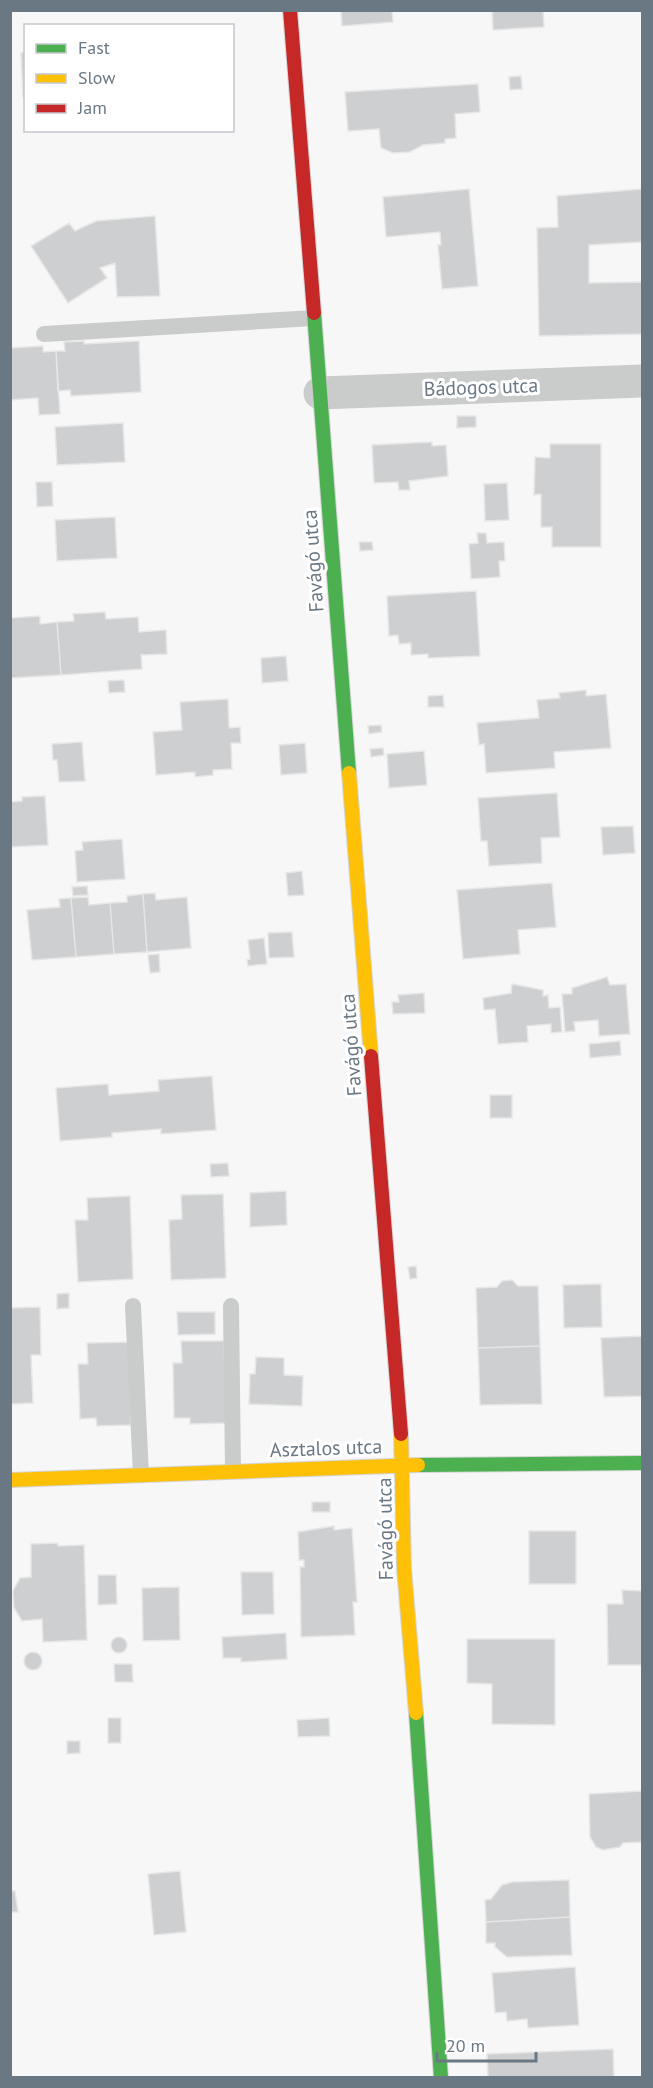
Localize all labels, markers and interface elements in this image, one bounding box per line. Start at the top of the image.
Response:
legend [24,24,234,132]
text: Fast [78,36,110,59]
text: Slow [78,66,116,89]
text: Jam [77,96,107,119]
street label: Bádogos utca [423,372,539,402]
street label: Favágó utca [296,509,330,613]
street label: Favágó utca [334,993,368,1097]
street label: Asztalos utca [269,1433,383,1463]
street label: Favágó utca [371,1477,399,1581]
scale bar [437,2025,536,2063]
text: 20 m [446,2034,485,2057]

